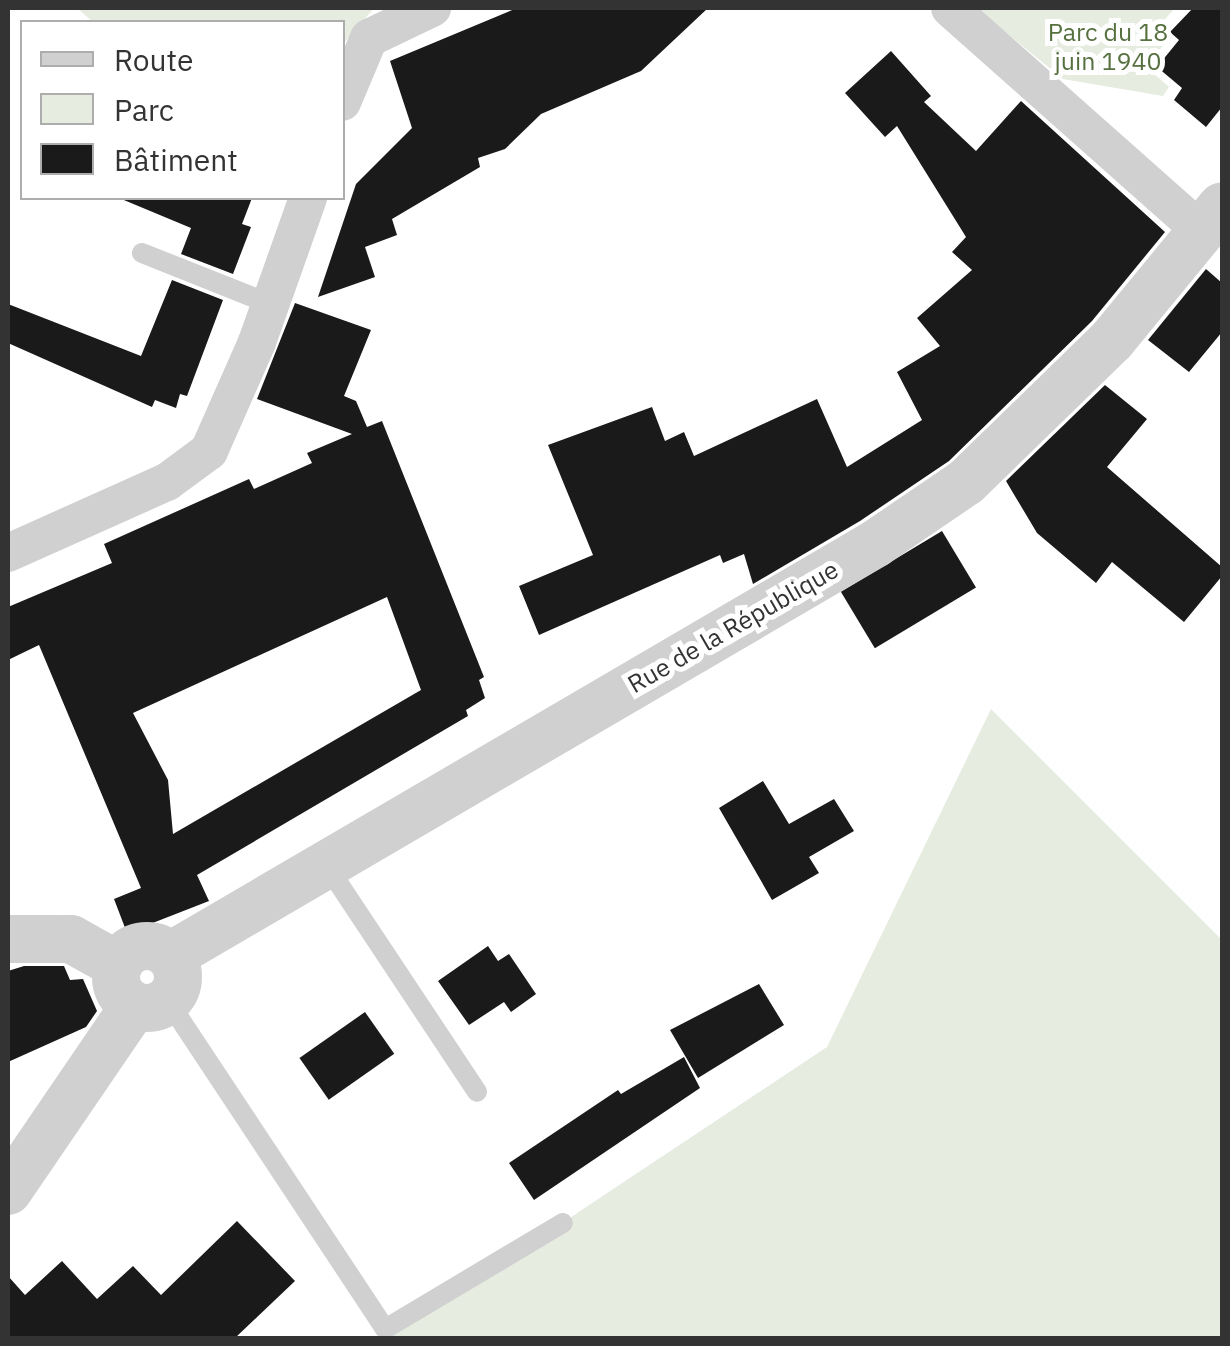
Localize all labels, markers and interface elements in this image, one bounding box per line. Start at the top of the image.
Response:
park label: Parc du 18 juin 1940 [1048,18,1168,77]
legend [20,20,345,200]
text: Route [114,40,193,79]
text: Parc [114,90,174,129]
text: Bâtiment [114,140,238,179]
street label: Rue de la République [622,555,844,699]

